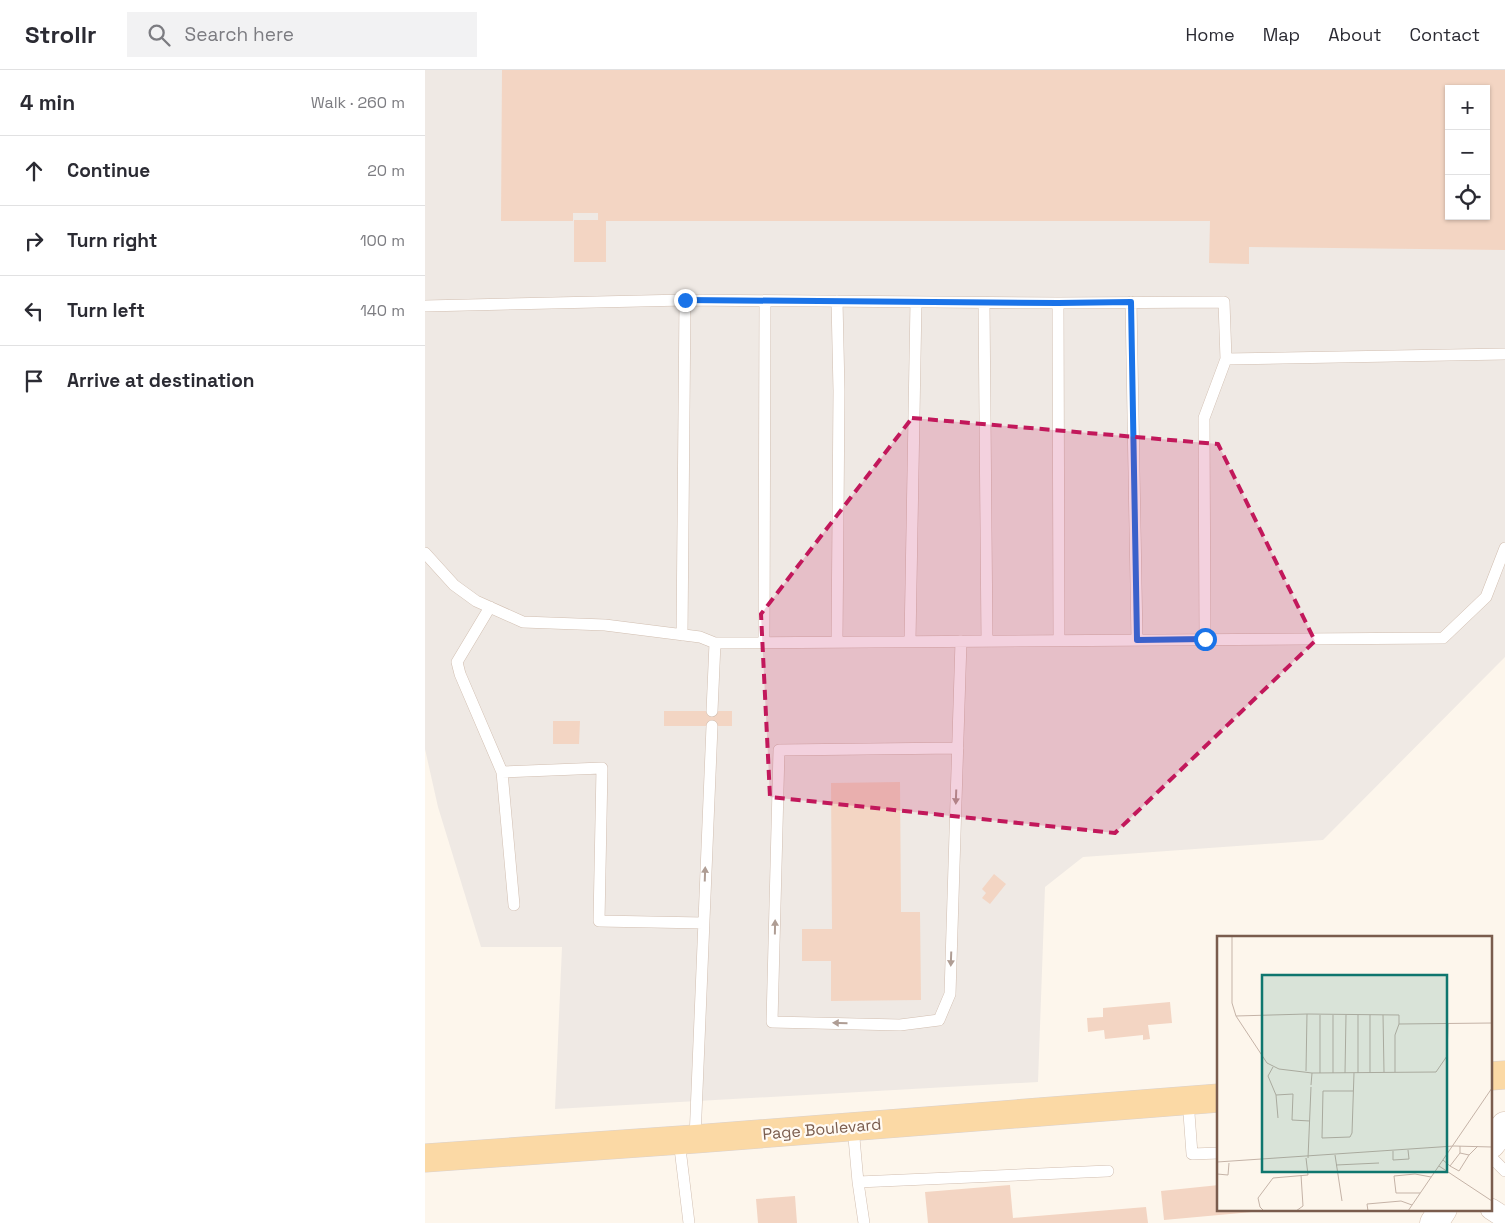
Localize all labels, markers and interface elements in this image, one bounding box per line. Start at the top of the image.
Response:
search box [127,12,477,57]
text: Strollr [25,19,97,50]
icon: search [145,21,173,49]
text: Search here [185,22,294,47]
text: Home [1186,23,1235,46]
text: Map [1263,23,1300,46]
text: About [1328,23,1382,46]
text: Contact [1410,23,1480,46]
map controls [1445,85,1490,220]
button: + [1445,85,1490,130]
text: 4 min [20,89,75,116]
text: Walk · 260 m [311,92,405,113]
button: − [1445,130,1490,175]
icon: ahead [20,157,48,185]
text: Continue [67,158,150,183]
text: 20 m [367,160,405,181]
button: locate [1445,175,1490,220]
icon: right [20,227,48,255]
text: Turn right [67,228,157,253]
text: 100 m [360,230,405,251]
route end [674,289,697,312]
icon: left [20,297,48,325]
text: Turn left [67,298,145,323]
text: 140 m [360,300,405,321]
icon: arrive [20,367,48,395]
text: Arrive at destination [67,368,255,393]
route start [1194,628,1217,651]
one-way arrow [952,789,960,805]
one-way arrow [702,866,710,882]
one-way arrow [771,918,779,934]
inset map [1217,936,1493,1210]
one-way arrow [947,952,955,968]
one-way arrow [831,1019,847,1027]
street label: Page Boulevard [762,1113,882,1145]

